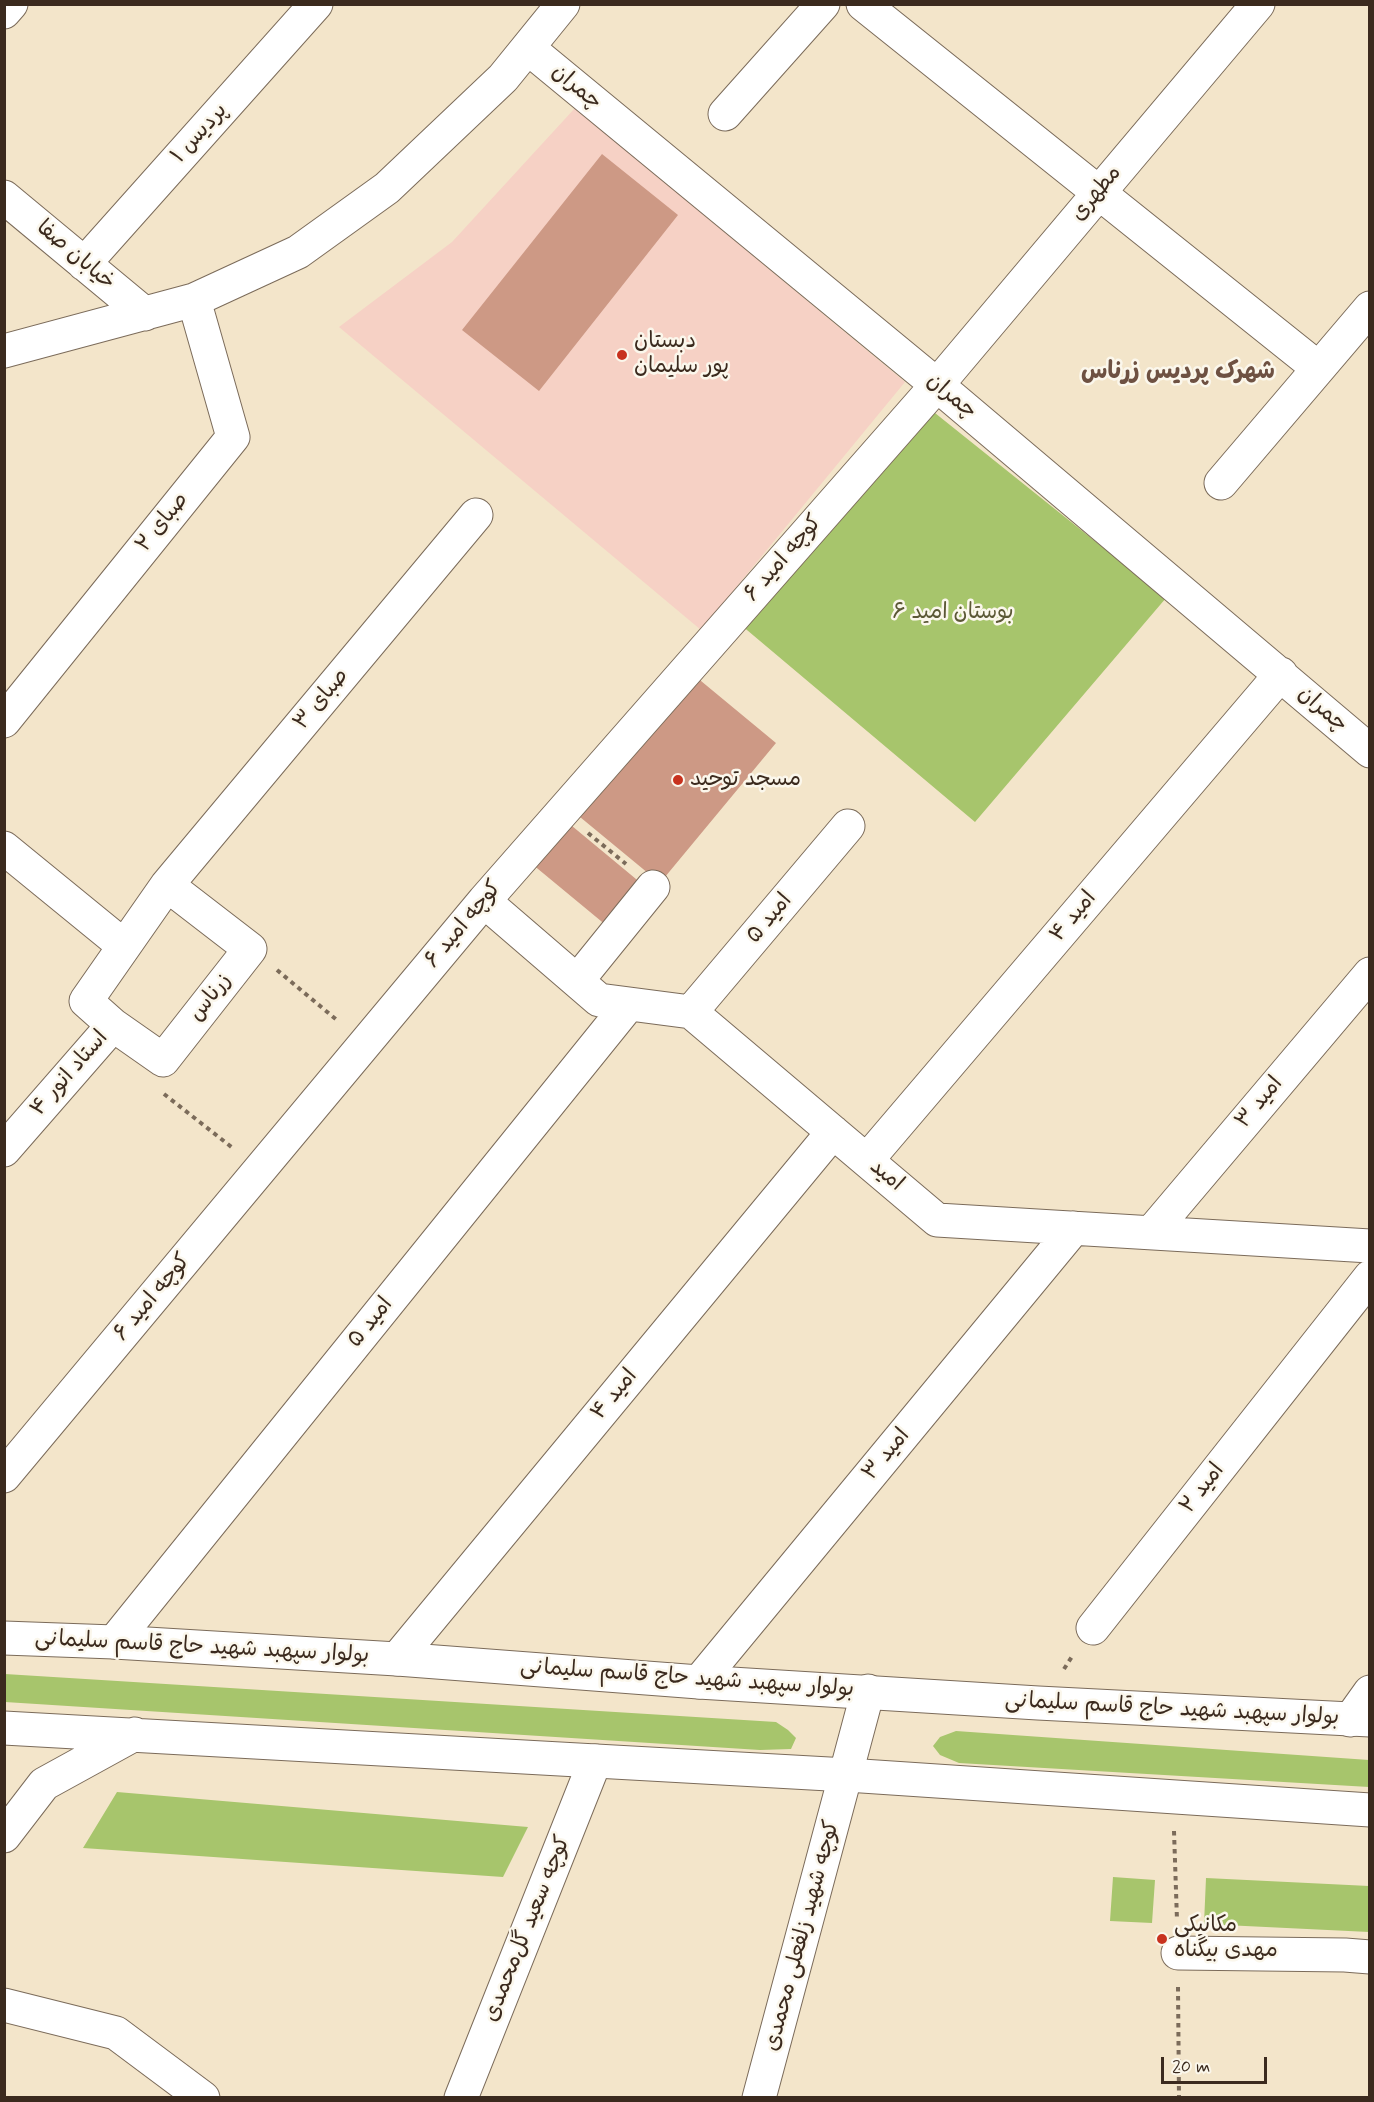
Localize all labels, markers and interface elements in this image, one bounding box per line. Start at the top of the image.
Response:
street label: چمران [546,59,606,117]
street label: پردیس ۱ [166,98,234,170]
street label: مطهری [1066,161,1128,227]
street label: خیابان صفا [30,215,120,297]
place label: دبستان پور سلیمان [634,329,729,380]
marker: دبستان پور سلیمان [615,348,629,362]
district label: شهرک پردیس زرناس [1081,359,1275,387]
street label: چمران [921,368,981,426]
street label: صبای ۲ [131,488,195,558]
street label: کوچه امید ۶ [739,510,829,608]
park label: بوستان امید ۶ [892,600,1014,626]
street label: صبای ۳ [289,664,355,736]
street label: چمران [1292,681,1352,739]
place label: مسجد توحید [690,767,801,793]
marker: مسجد توحید [671,773,685,787]
street label: کوچه امید ۶ [420,876,508,974]
street label: امید ۴ [1045,886,1103,948]
street label: امید ۵ [741,889,799,949]
street label: زرناس [184,969,238,1027]
street label: استاد انور ۴ [25,1026,115,1122]
street label: امید ۳ [1231,1072,1289,1134]
street label: امید [864,1154,908,1198]
street label: کوچه امید ۶ [109,1249,197,1347]
street label: امید ۵ [343,1292,399,1354]
street label: امید ۴ [586,1364,644,1426]
street label: امید ۳ [858,1424,916,1486]
street label: امید ۲ [1175,1458,1231,1520]
street label: بولوار سپهبد شهید حاج قاسم سلیمانی [34,1626,370,1670]
street label: بولوار سپهبد شهید حاج قاسم سلیمانی [519,1654,855,1704]
street label: بولوار سپهبد شهید حاج قاسم سلیمانی [1004,1688,1340,1732]
street label: کوچه شهید زلفعلی محمدی [759,1818,847,2054]
street label: کوچه سعید گل‌محمدی [479,1832,577,2026]
place label: مکانیکی مهدی بیگناه [1174,1913,1278,1964]
marker: مکانیکی مهدی بیگناه [1155,1932,1169,1946]
scale bar [1164,2045,1270,2083]
text: 20 m [1172,2055,1210,2079]

